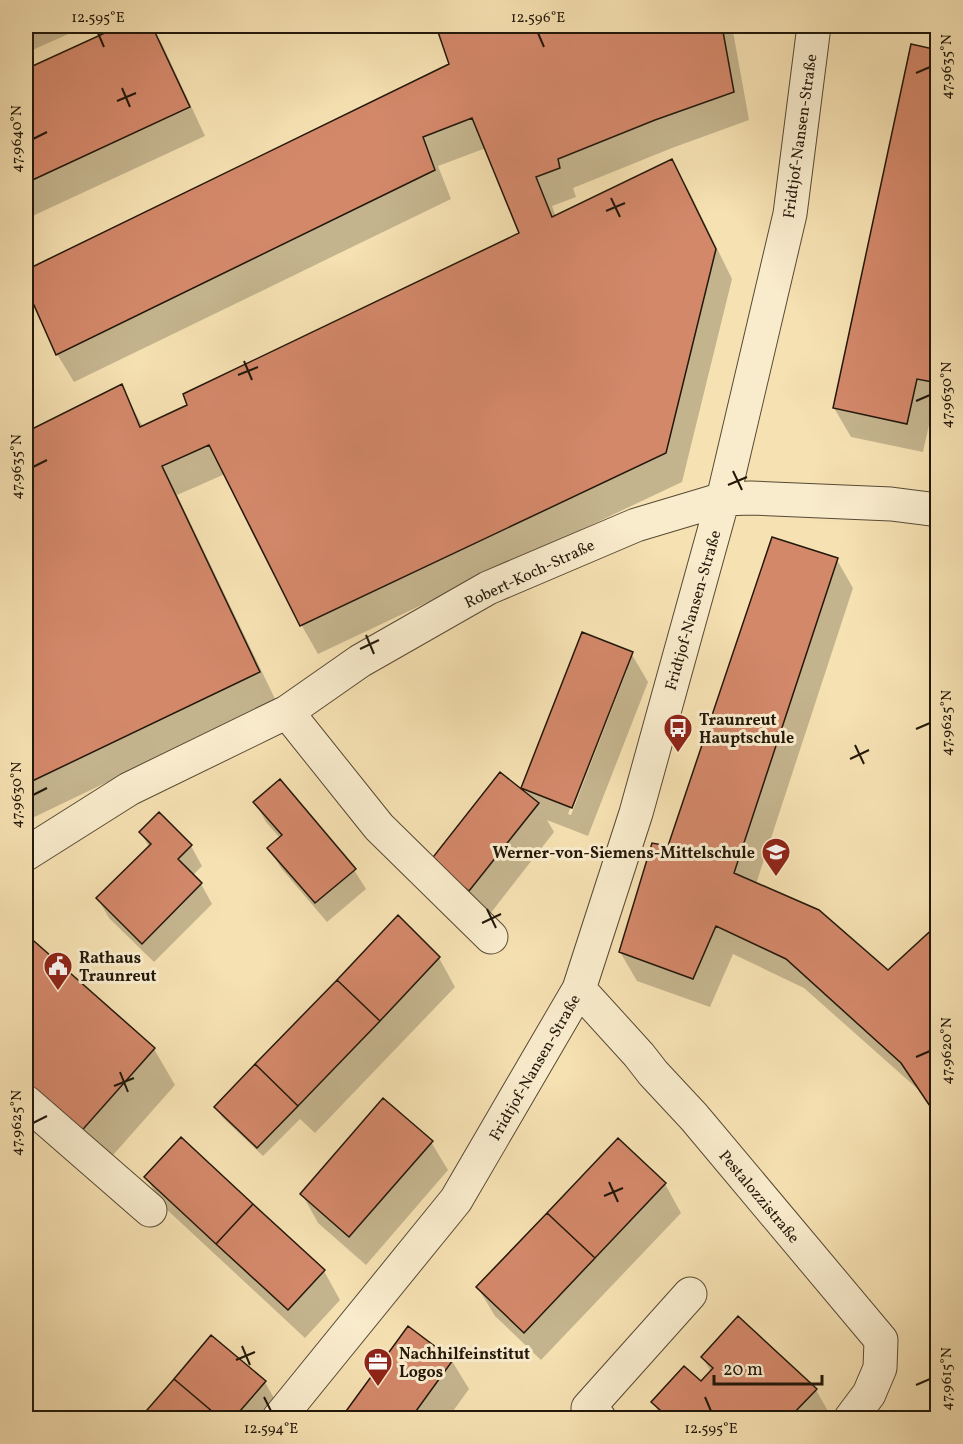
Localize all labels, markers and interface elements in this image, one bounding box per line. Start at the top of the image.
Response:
text: 12.595°E [71,8,125,29]
text: 12.596°E [511,8,565,29]
text: 47.9635°N [937,34,958,100]
street label: Fridtjof-Nansen-Straße [779,53,823,220]
text: 47.9640°N [7,105,28,173]
text: 47.9630°N [937,362,958,428]
text: 47.9635°N [7,434,28,500]
street label: Fridtjof-Nansen-Straße [661,528,727,693]
street label: Robert-Koch-Straße [461,535,599,615]
text: 47.9625°N [937,690,958,756]
place label: Traunreut Hauptschule [699,710,794,750]
bus stop icon: Traunreut Hauptschule [662,712,694,754]
text: 47.9630°N [7,762,28,828]
school or university icon: Werner-von-Siemens-Mittelschule [760,836,792,878]
place label: Werner-von-Siemens-Mittelschule [492,843,755,865]
place label: Rathaus Traunreut [79,948,157,988]
public building icon: Rathaus Traunreut [42,950,74,992]
street label: Fridtjof-Nansen-Straße [485,991,587,1145]
text: 47.9620°N [937,1017,958,1085]
text: 47.9625°N [7,1090,28,1156]
street label: Pestalozzistraße [713,1146,804,1249]
place label: Nachhilfeinstitut Logos [399,1344,530,1384]
office icon: Nachhilfeinstitut Logos [362,1346,394,1388]
text: 47.9615°N [937,1347,958,1411]
scale bar [714,1348,822,1386]
text: 20 m [723,1358,763,1383]
text: 12.594°E [244,1419,298,1440]
text: 12.595°E [684,1419,738,1440]

